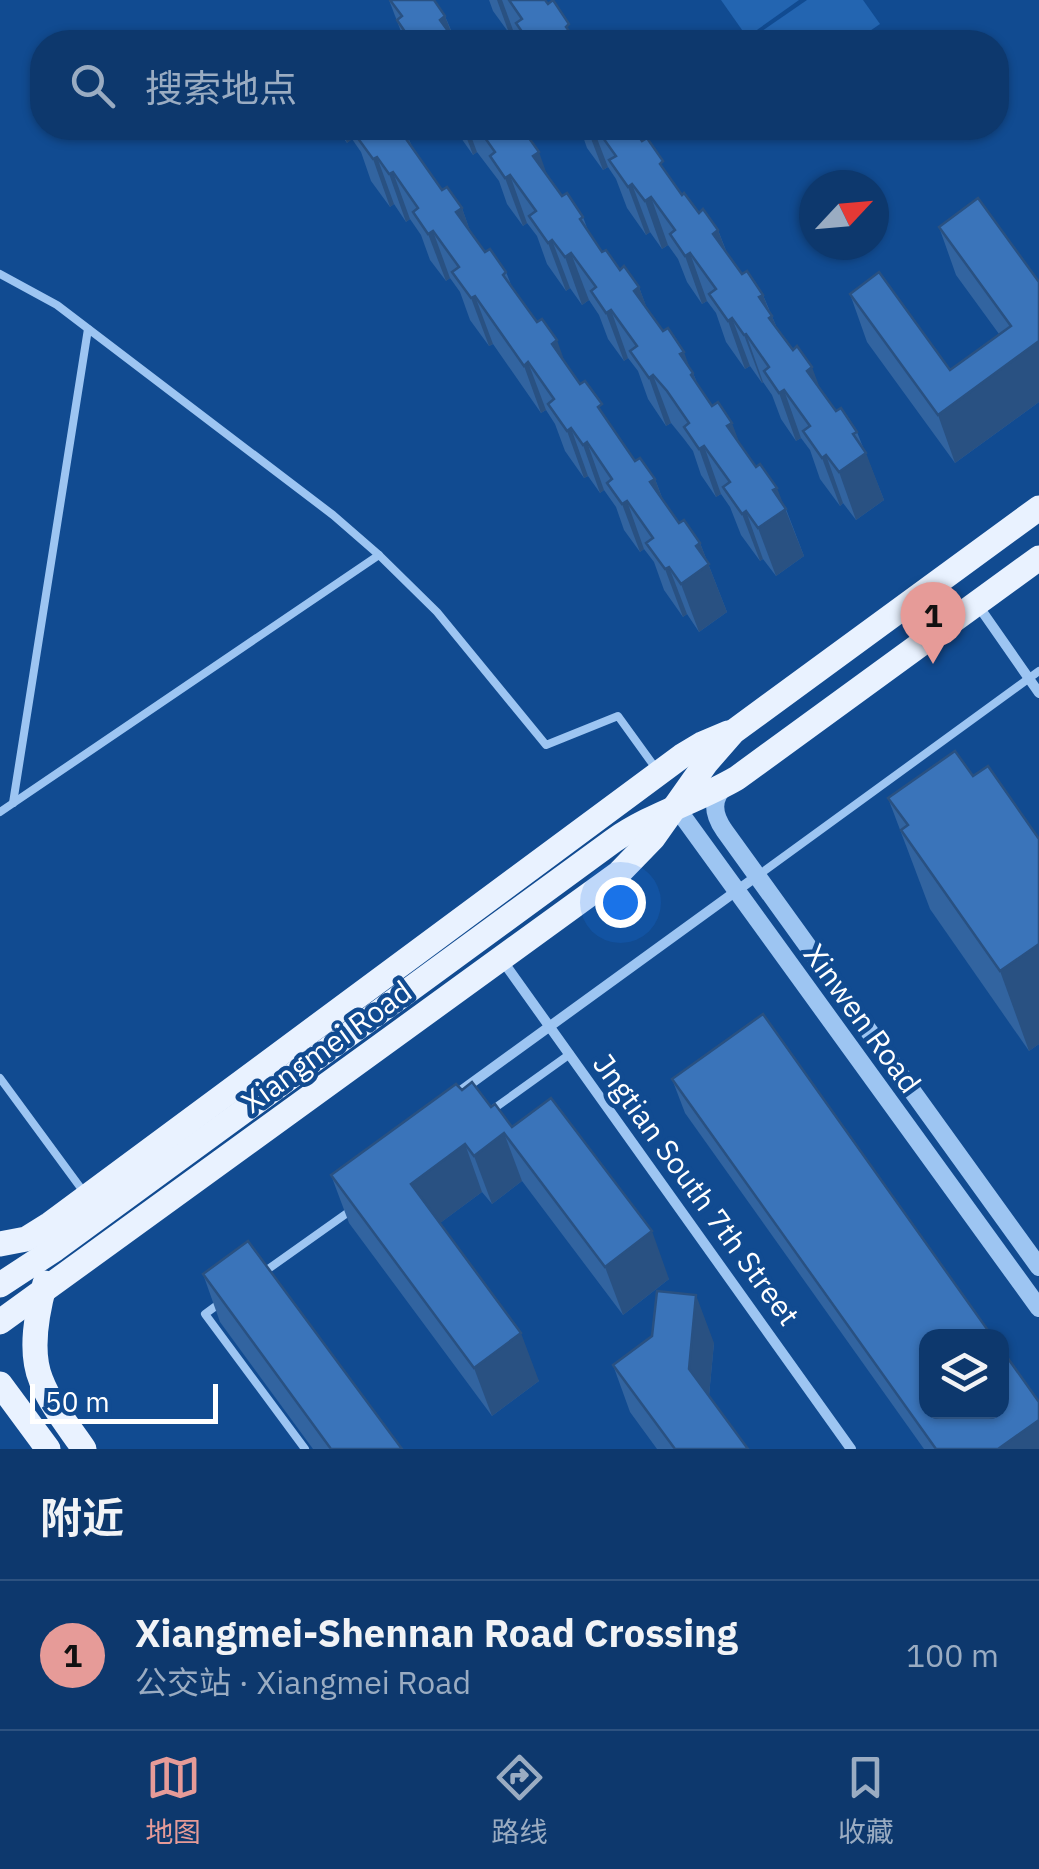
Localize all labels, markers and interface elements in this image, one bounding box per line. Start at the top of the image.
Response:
search box [30,30,1009,140]
icon: search [65,58,120,113]
text: 搜索地点 [145,63,297,112]
north arrow [799,170,889,260]
pin: 1 [900,582,966,664]
your location [595,877,646,928]
street label: Xinwen Road [796,936,930,1100]
street label: Xiangmei Road [233,971,419,1121]
street label: Jngtian South 7th Street [585,1045,809,1333]
map controls [919,1329,1009,1419]
button: layers [919,1329,1009,1419]
scale bar [30,1379,218,1424]
text: 50 m [45,1383,110,1420]
text: 附近 [40,1490,124,1545]
text: Xiangmei-Shennan Road Crossing [135,1608,738,1657]
text: 1 [63,1634,82,1676]
text: 100 m [906,1634,999,1676]
text: 公交站 · Xiangmei Road [135,1661,471,1703]
tab: 地图 [145,1750,201,1850]
tab: 路线 [491,1750,548,1850]
tab: 收藏 [838,1750,894,1850]

